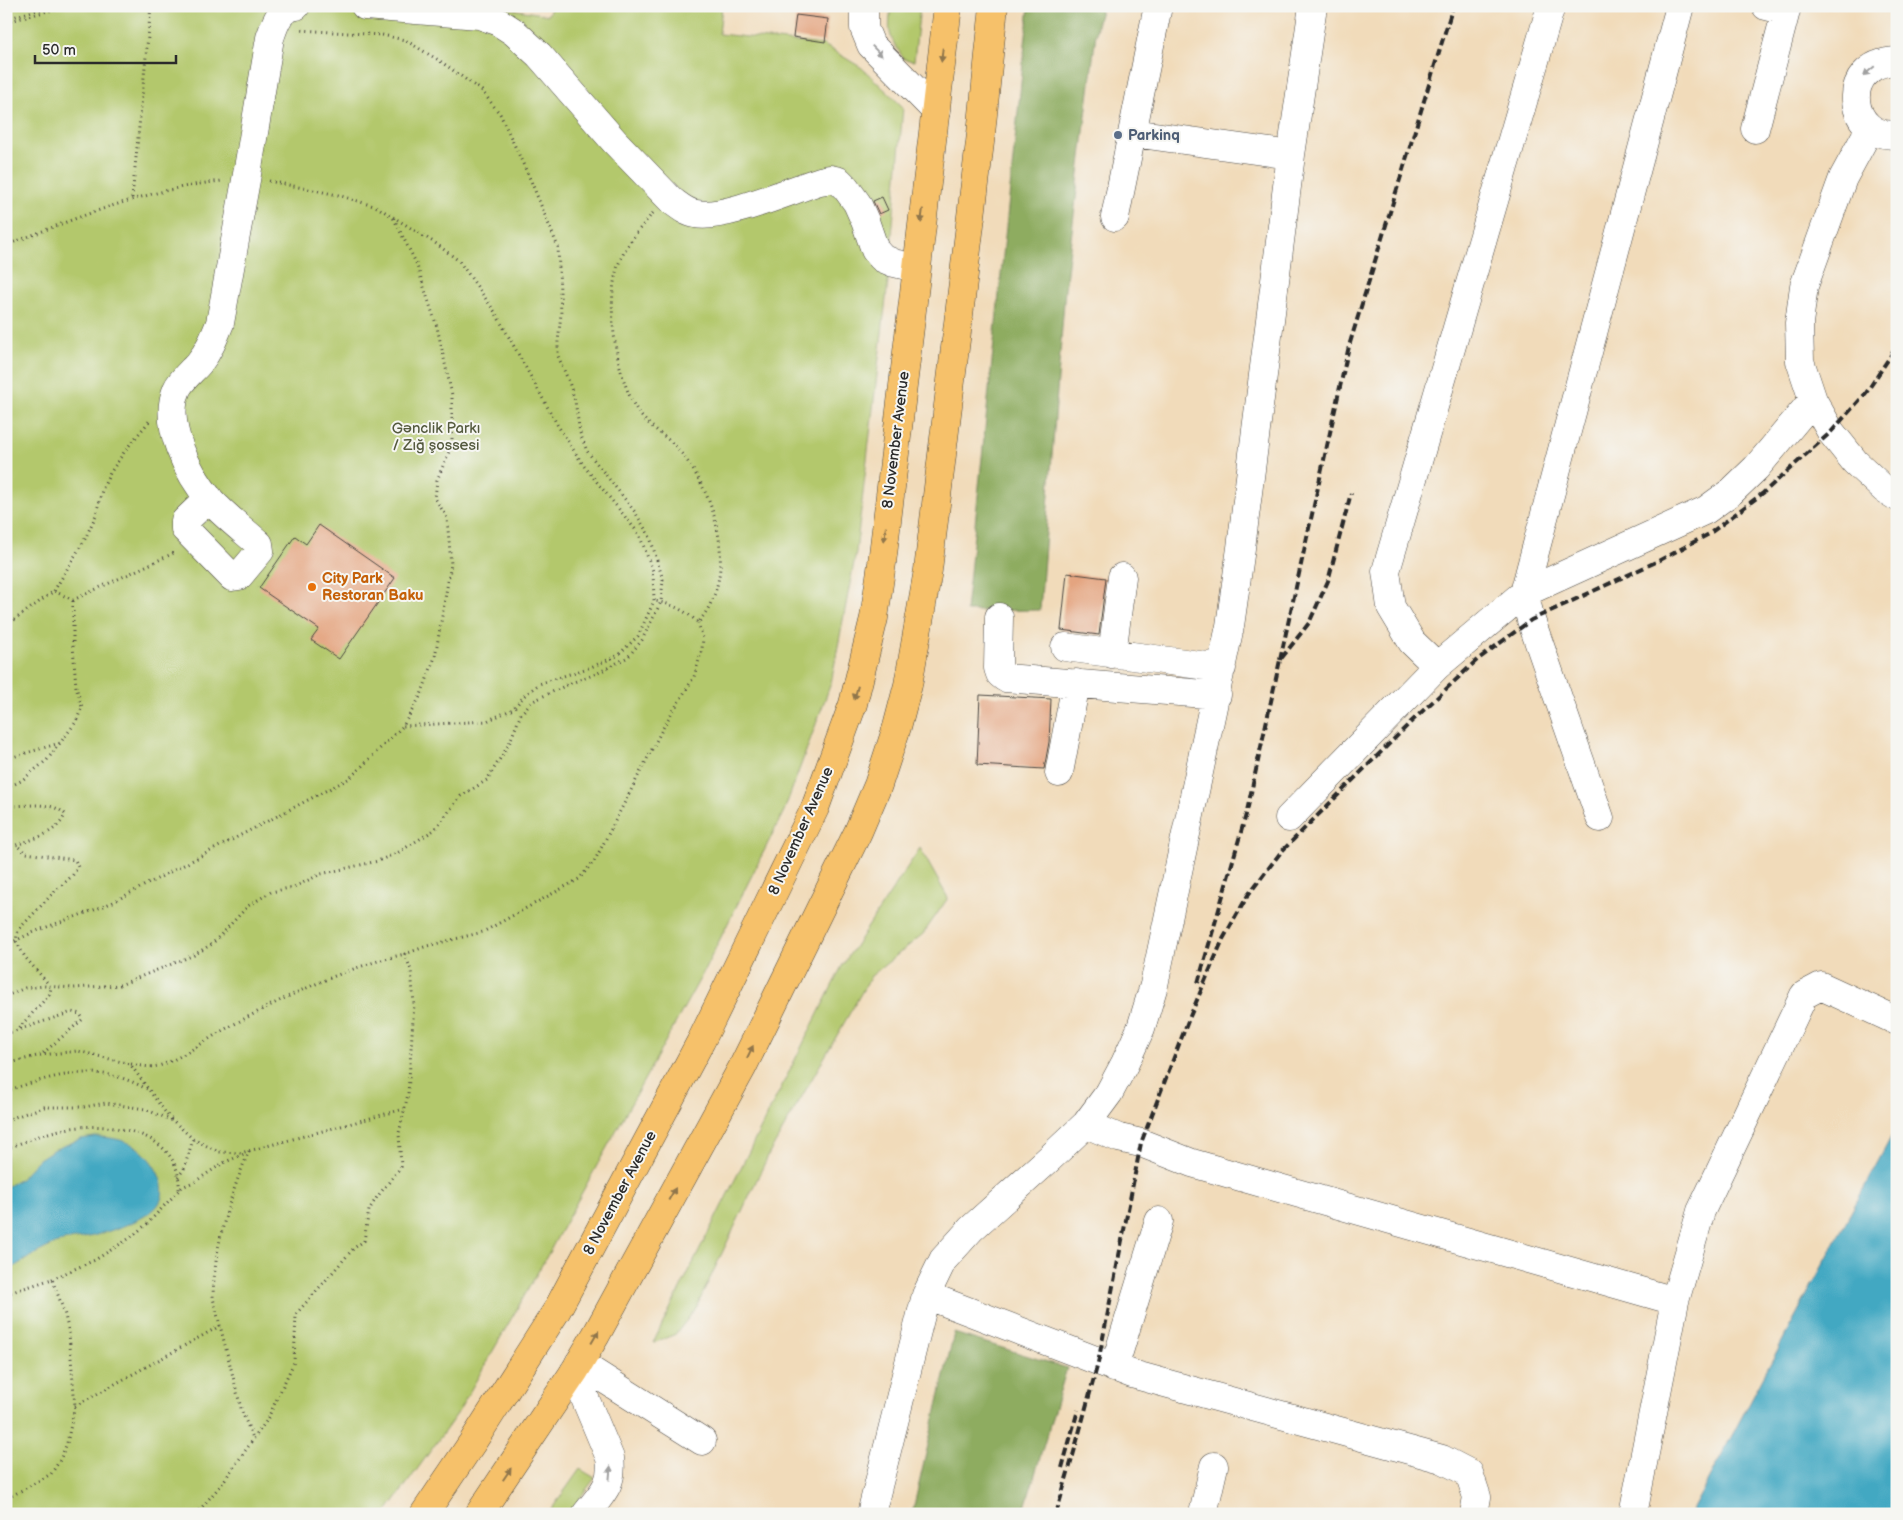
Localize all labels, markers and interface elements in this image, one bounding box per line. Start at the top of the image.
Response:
scale bar [35,32,176,64]
text: 50 m [42,41,76,60]
one-way arrow [871,45,883,57]
one-way arrow [938,47,946,63]
one-way arrow [1863,65,1876,76]
place label: Parkinq [1128,126,1180,145]
marker: Parkinq [1112,129,1124,141]
one-way arrow [918,208,926,224]
street label: 8 November Avenue [878,370,914,510]
park label: Gənclik Parkı / Zığ şossesi [392,419,480,455]
one-way arrow [881,526,889,542]
place label: City Park Restoran Baku [322,569,424,605]
marker: City Park Restoran Baku [306,581,318,593]
one-way arrow [851,686,859,701]
street label: 8 November Avenue [764,764,838,898]
one-way arrow [746,1044,754,1059]
street label: 8 November Avenue [579,1127,661,1258]
one-way arrow [668,1188,677,1201]
one-way arrow [590,1331,599,1344]
one-way arrow [606,1465,614,1481]
one-way arrow [502,1467,511,1480]

